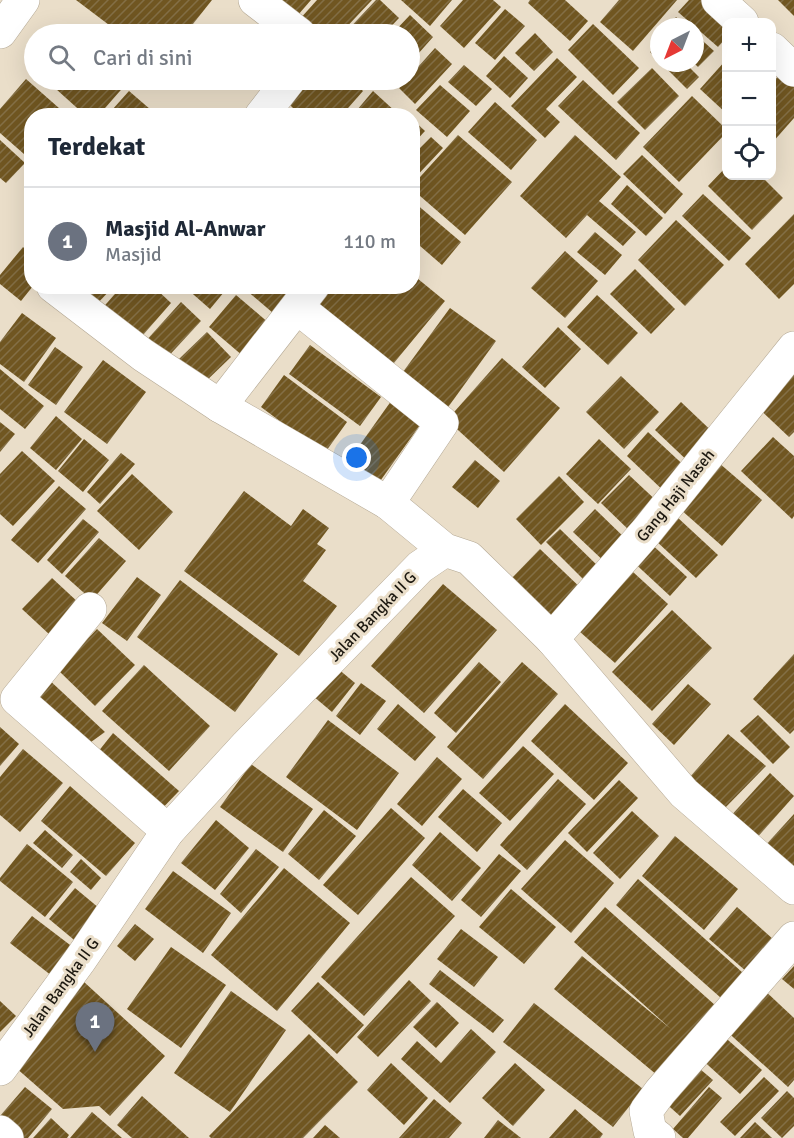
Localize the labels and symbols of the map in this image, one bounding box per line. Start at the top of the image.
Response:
north arrow [650,18,704,72]
your location [342,443,371,472]
street label: Gang Haji Naseh [632,445,719,546]
street label: Jalan Bangka II G [325,567,421,666]
street label: Jalan Bangka II G [18,934,104,1041]
pin: 1 [76,1002,115,1052]

